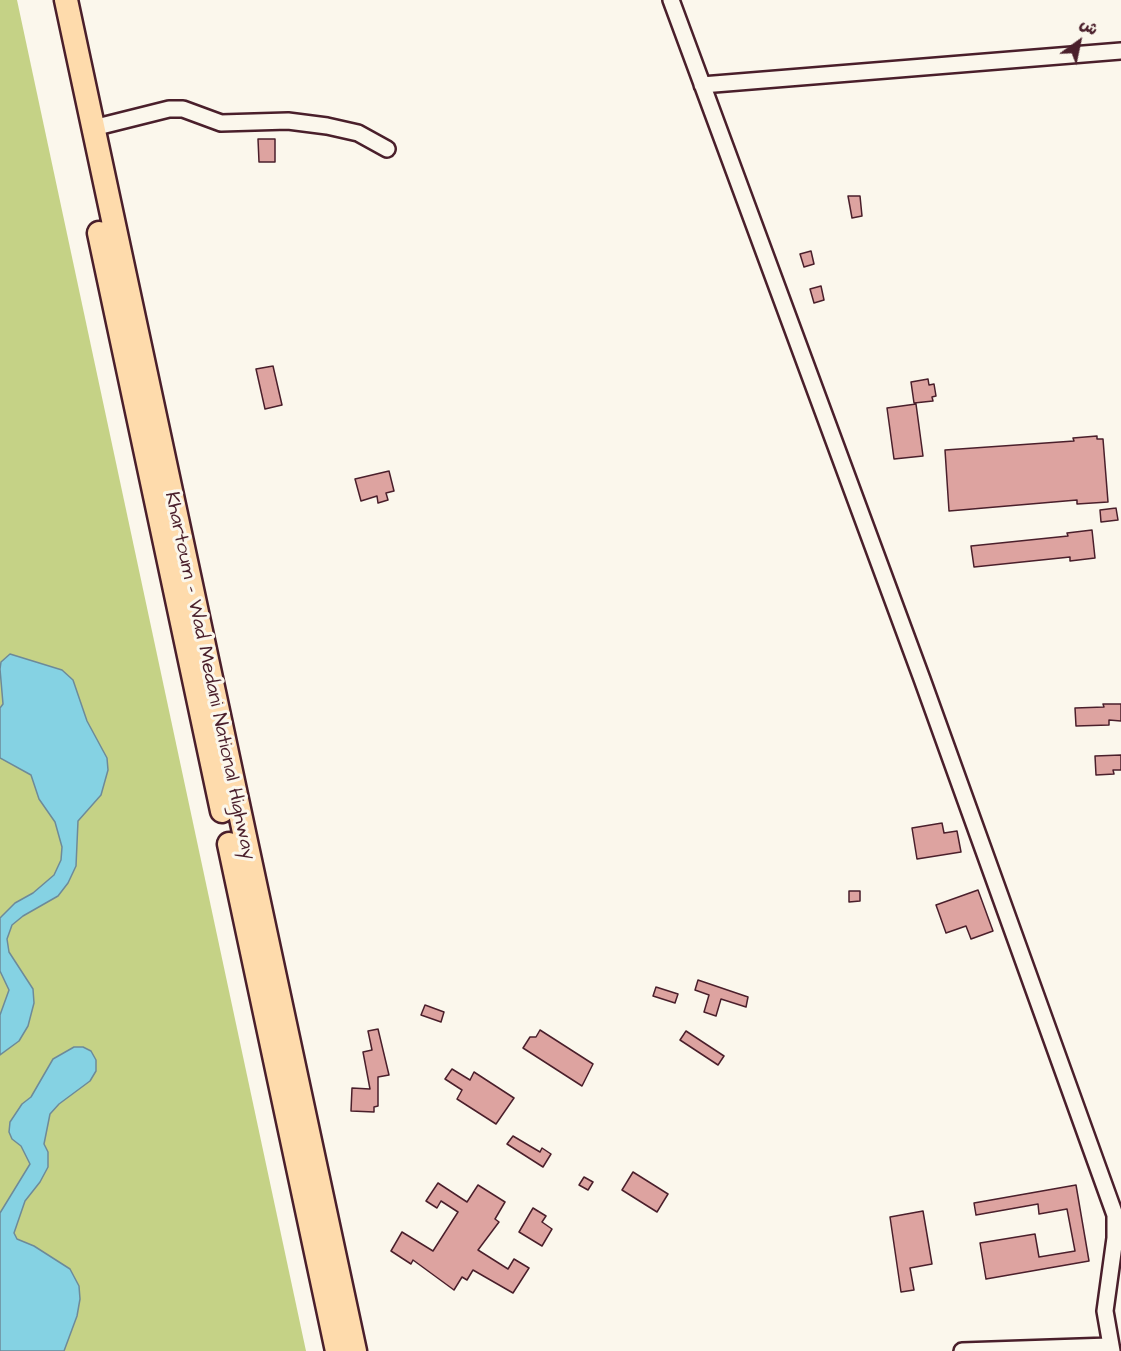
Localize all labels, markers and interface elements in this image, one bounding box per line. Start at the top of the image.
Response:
north arrow [1049,12,1109,72]
text: ش [1075,13,1102,41]
street label: Khartoum - Wad Medani National Highway [158,490,260,862]

